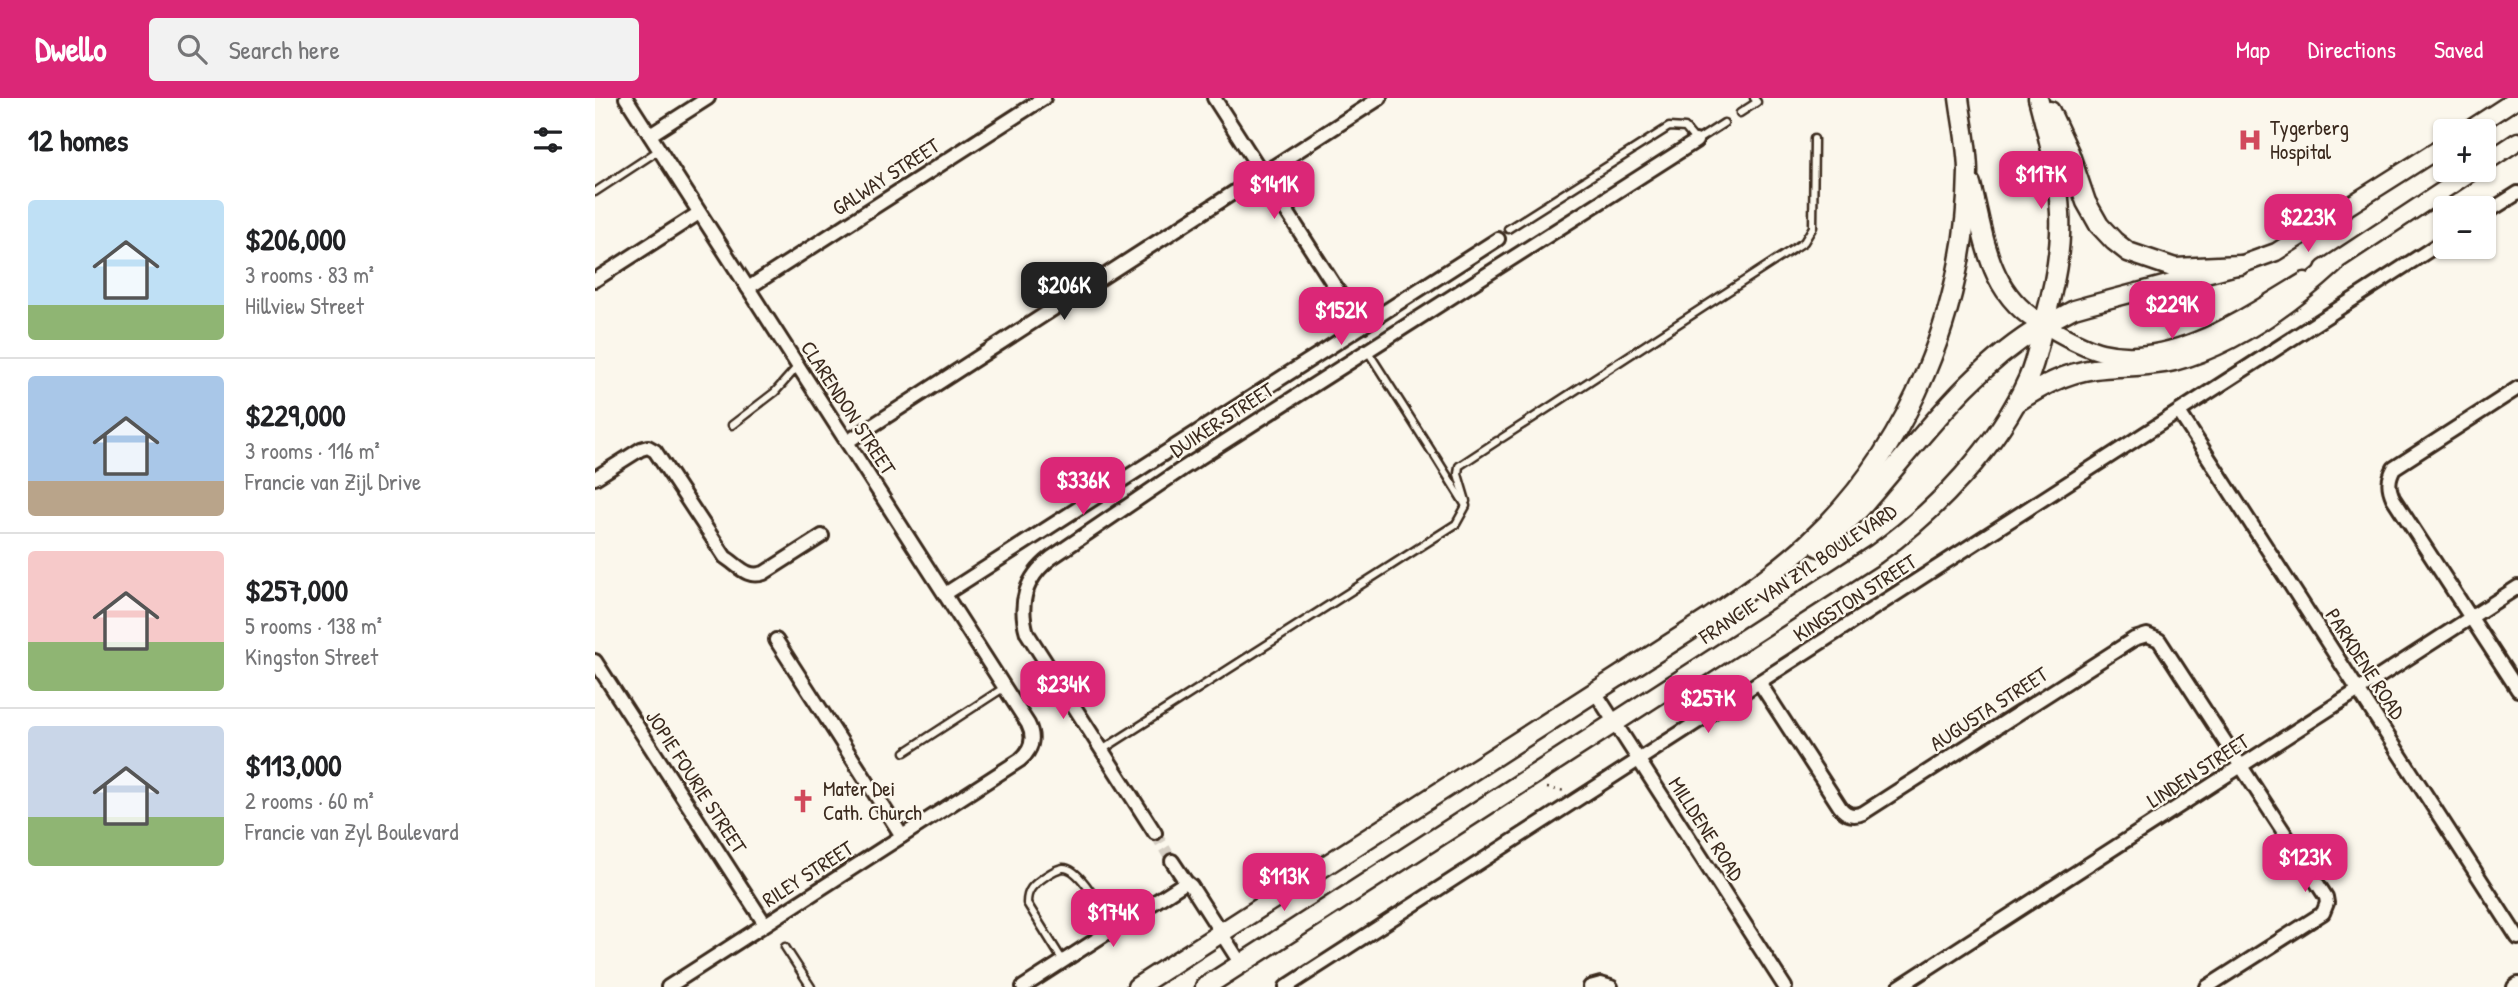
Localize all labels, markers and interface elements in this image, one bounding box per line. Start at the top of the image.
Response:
search box [149,18,639,81]
text: Dwello [35,27,107,71]
icon: search [173,30,211,68]
text: Search here [229,32,340,67]
text: Map [2236,33,2270,65]
text: Directions [2308,33,2396,65]
text: Saved [2434,33,2483,65]
place label: Tygerberg Hospital [2270,113,2349,166]
map controls [2433,119,2496,259]
button: + [2433,119,2496,182]
text: 12 homes [28,120,128,160]
icon: filters [529,121,567,159]
hospital icon: Tygerberg Hospital [2236,126,2264,154]
street label: GALWAY STREET [826,130,946,222]
pin: $117K [1992,152,2090,211]
text: $117K [2015,158,2067,189]
pin: $141K [1225,162,1323,221]
text: $141K [1249,168,1299,199]
pin: $223K [2259,194,2357,254]
button: − [2433,196,2496,259]
text: $223K [2280,201,2336,232]
text: $206,000 [245,219,346,259]
icon: home [84,228,168,312]
text: 3 rooms · 83 m² [245,259,374,290]
pin: $206K [1015,262,1113,322]
text: $206K [1037,269,1091,300]
pin: $229K [2123,282,2221,341]
pin: $152K [1292,288,1390,347]
text: $229K [2145,288,2199,319]
text: Hillview Street [245,290,364,321]
text: $152K [1315,294,1367,325]
street label: CLARENDON STREET [794,335,903,481]
street label: DUIKER STREET [1164,375,1280,464]
text: $229,000 [245,395,346,435]
icon: home [84,404,168,488]
text: 3 rooms · 116 m² [245,435,380,466]
pin: $336K [1034,458,1132,517]
text: $336K [1056,464,1110,495]
text: Francie van Zijl Drive [245,466,421,497]
street label: FRANCIE VAN ZYL BOULEVARD [1692,497,1902,651]
street label: KINGSTON STREET [1787,546,1923,648]
text: $257,000 [245,570,348,610]
icon: home [84,579,168,663]
street label: PARKDENE ROAD [2319,603,2412,725]
text: 5 rooms · 138 m² [245,610,382,641]
text: Kingston Street [245,641,378,672]
street label: AUGUSTA STREET [1924,659,2054,758]
pin: $234K [1014,662,1112,721]
text: $234K [1036,668,1090,699]
pin: $257K [1659,676,1757,735]
text: $257K [1680,682,1736,713]
street label: JOPIE FOURIE STREET [639,704,754,860]
street label: LINDEN STREET [2141,726,2255,814]
text: $113,000 [245,745,342,785]
icon: home [84,754,168,838]
street label: MILLDENE ROAD [1662,771,1751,887]
place label: Mater Dei Cath. Church [823,774,922,827]
text: 2 rooms · 60 m² [245,785,374,816]
church icon: Mater Dei Cath. Church [789,787,817,815]
text: Francie van Zyl Boulevard [245,816,459,847]
street label: RILEY STREET [757,833,860,914]
pin: $123K [2256,834,2354,894]
text: $123K [2278,841,2332,872]
pin: $113K [1235,854,1333,913]
text: $113K [1259,860,1309,891]
pin: $174K [1064,890,1162,949]
text: $174K [1087,896,1139,927]

